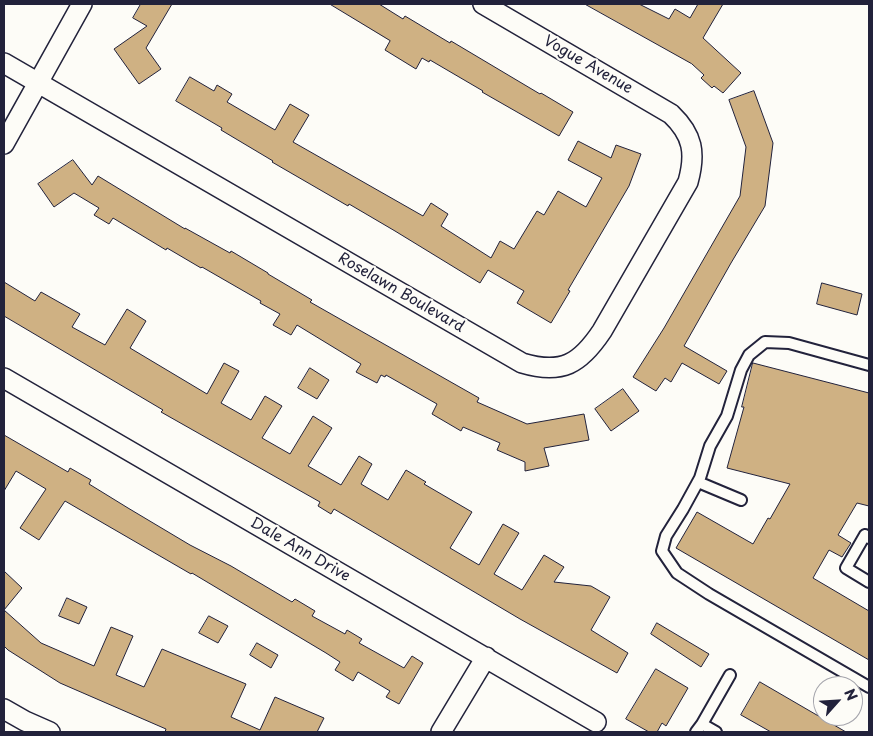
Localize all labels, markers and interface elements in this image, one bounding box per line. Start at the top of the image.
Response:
street label: Vogue Avenue [540,32,636,98]
street label: Roselawn Boulevard [335,249,467,337]
street label: Dale Ann Drive [247,514,353,586]
north arrow [813,676,863,726]
text: N [839,685,863,704]

